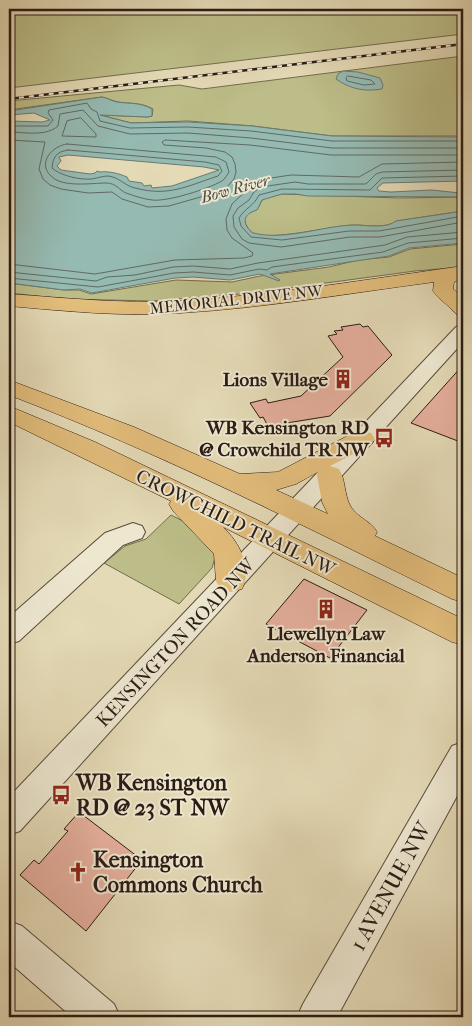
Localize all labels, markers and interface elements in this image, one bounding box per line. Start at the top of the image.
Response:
water label: Bow River [198,170,274,207]
street label: MEMORIAL DRIVE NW [149,281,325,318]
building icon: Lions Village [332,368,354,390]
place label: Lions Village [223,369,329,391]
place label: WB Kensington RD @ Crowchild TR NW [199,417,370,461]
bus stop icon: WB Kensington RD @ Crowchild TR NW [373,427,395,449]
street label: CROWCHILD TRAIL NW [132,465,340,581]
street label: KENSINGTON ROAD NW [92,553,261,732]
building icon: Llewellyn Law Anderson Financial [315,598,337,620]
place label: Llewellyn Law Anderson Financial [246,623,405,667]
place label: WB Kensington RD @ 23 ST NW [75,770,230,821]
bus stop icon: WB Kensington RD @ 23 ST NW [50,784,72,806]
street label: 1 AVENUE NW [345,816,438,956]
place label: Kensington Commons Church [93,847,263,898]
church icon: Kensington Commons Church [67,861,89,883]

